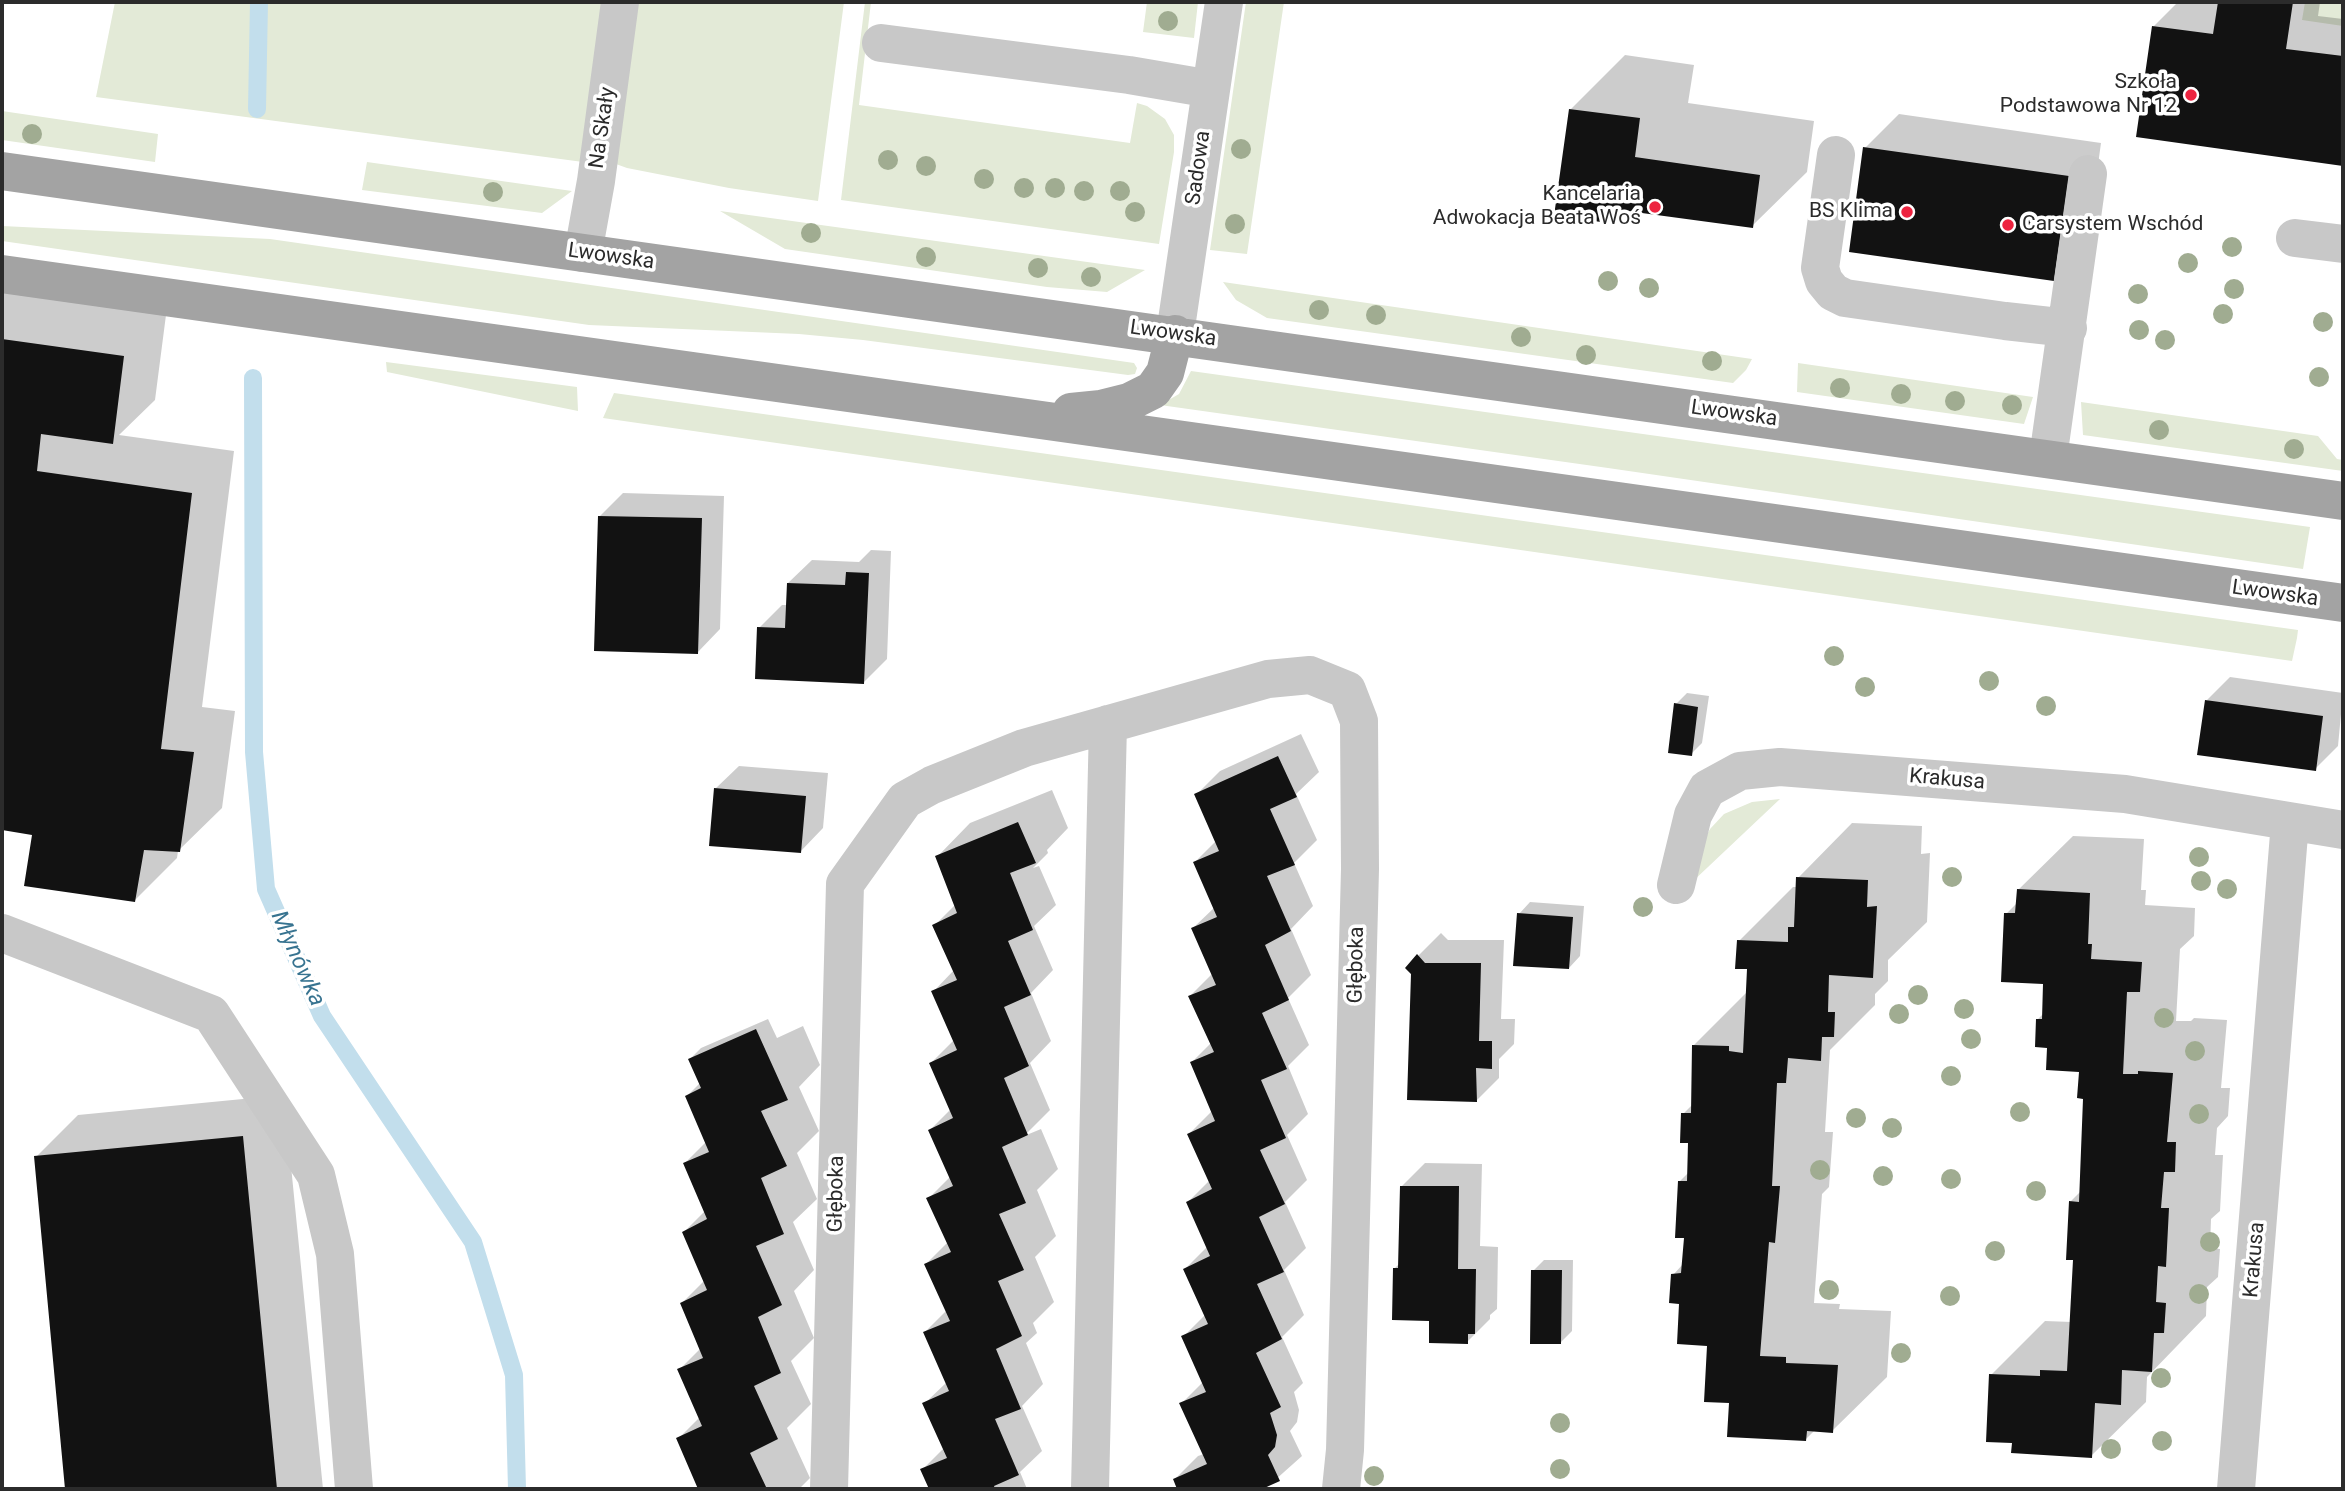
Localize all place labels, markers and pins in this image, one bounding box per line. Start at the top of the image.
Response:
place label: Szkoła Podstawowa Nr 12 [2000,70,2177,120]
marker: Szkoła Podstawowa Nr 12 [2183,87,2199,103]
place label: Kancelaria Adwokacja Beata Woś [1433,182,1641,232]
marker: Kancelaria Adwokacja Beata Woś [1647,199,1663,215]
place label: BS Klima [1809,199,1893,225]
marker: BS Klima [1899,204,1915,220]
place label: Carsystem Wschód [2022,212,2203,238]
marker: Carsystem Wschód [2000,217,2016,233]

